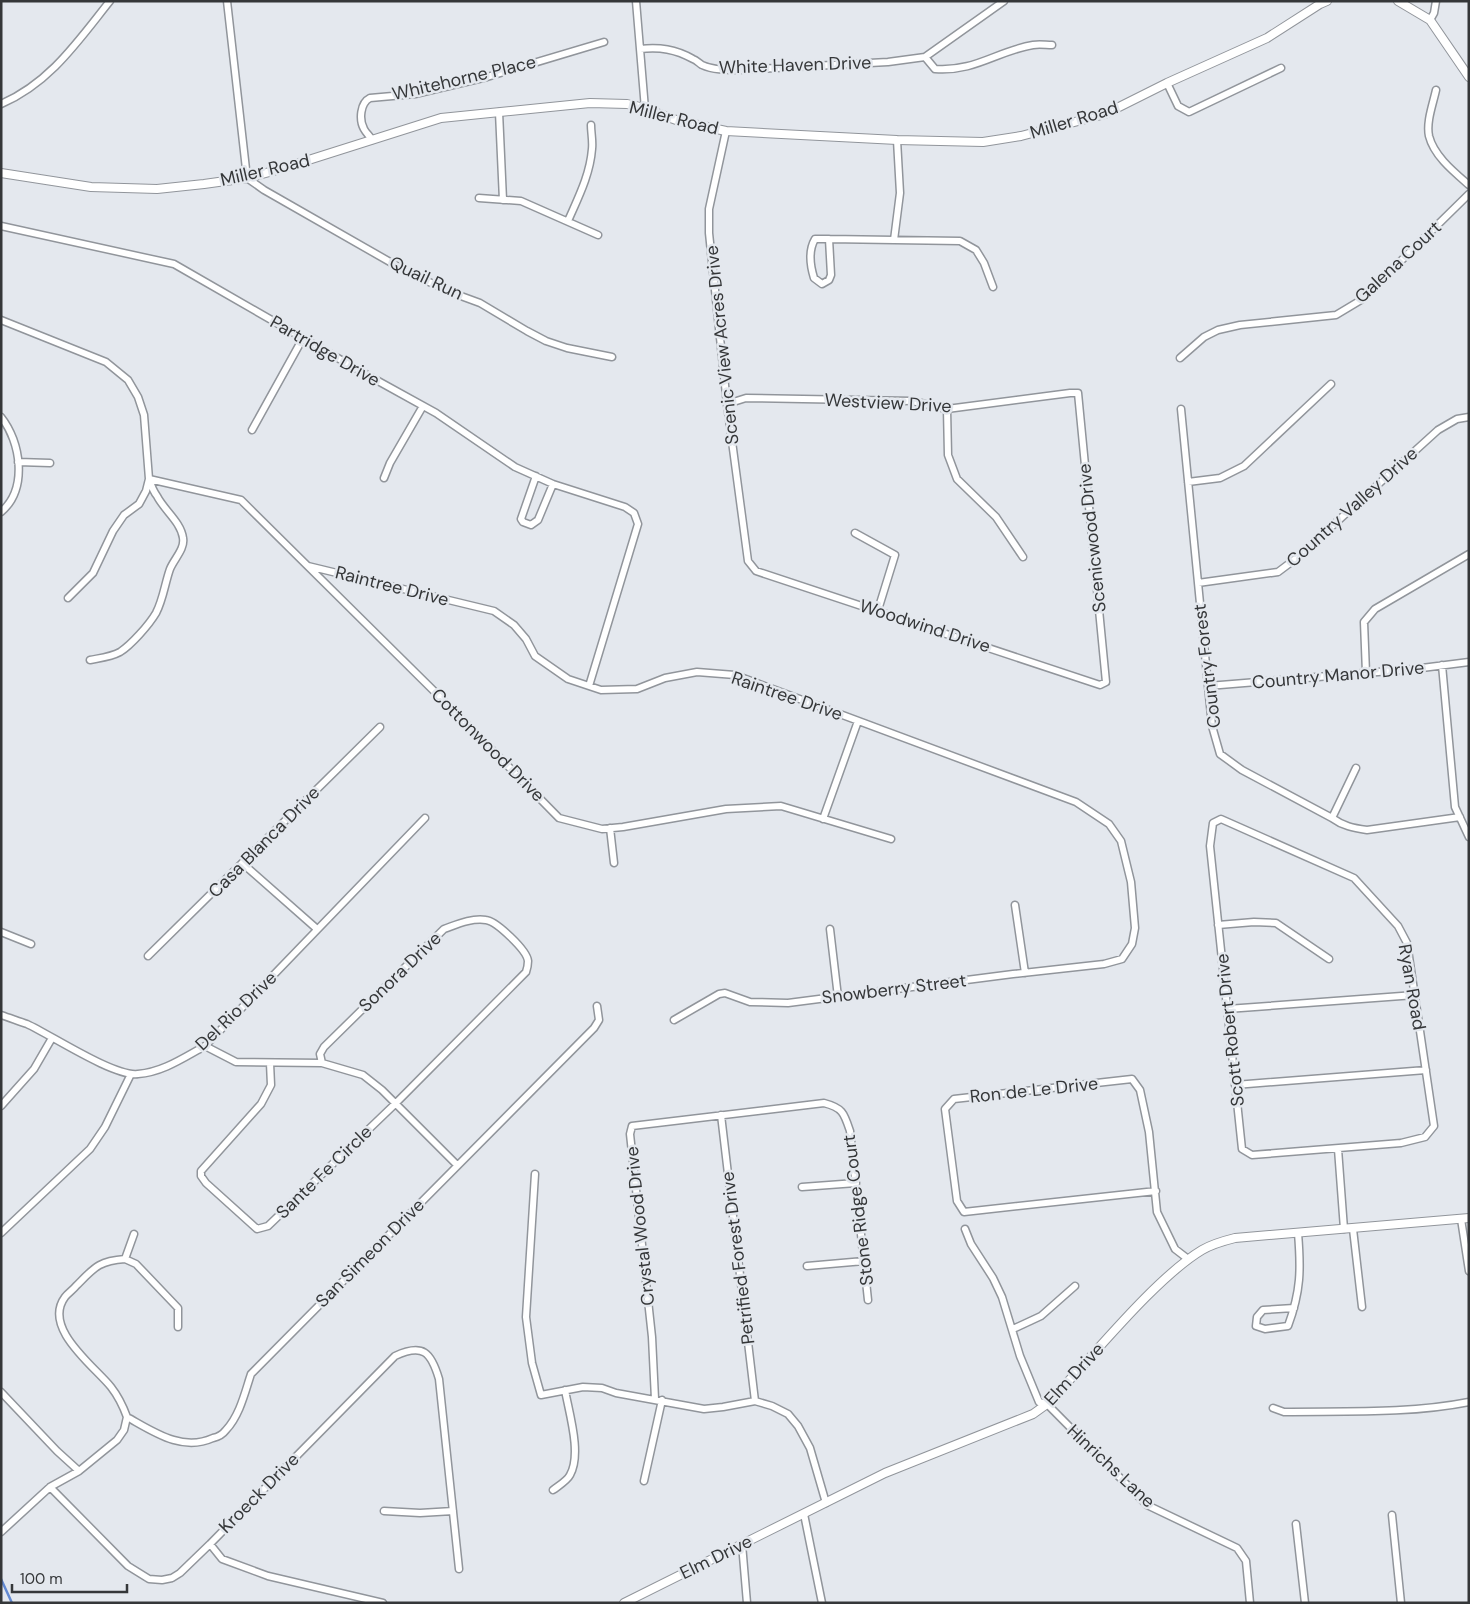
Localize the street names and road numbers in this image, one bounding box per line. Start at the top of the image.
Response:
street label: Whitehorne Place [390,50,538,106]
street label: White Haven Drive [718,50,872,80]
street label: Miller Road [627,95,721,141]
street label: Miller Road [1027,95,1121,145]
street label: Miller Road [218,148,312,192]
street label: Galena Court [1350,216,1446,308]
street label: Scenic View Acres Drive [700,244,744,446]
street label: Quail Run [385,251,467,305]
street label: Partridge Drive [266,310,384,392]
street label: Westview Drive [824,388,952,418]
street label: Country Valley Drive [1281,442,1423,572]
street label: Scenicwood Drive [1072,462,1112,614]
street label: Raintree Drive [333,560,451,612]
street label: Woodwind Drive [857,594,993,658]
street label: Country Forest [1187,603,1227,729]
street label: Country Manor Drive [1251,656,1425,694]
street label: Raintree Drive [728,666,846,726]
street label: Cottonwood Drive [426,683,550,807]
street label: Casa Blanca Drive [203,781,325,903]
street label: Sonora Drive [354,927,446,1017]
street label: Ryan Road [1393,942,1431,1032]
street label: Scott Robert Drive [1210,952,1250,1108]
street label: Del Rio Drive [190,966,282,1056]
street label: Snowberry Street [820,968,968,1010]
street label: Ron de Le Drive [969,1071,1099,1109]
street label: Sante Fe Circle [271,1120,377,1224]
street label: Stone Ridge Court [837,1133,879,1287]
street label: Crystal Wood Drive [620,1145,660,1307]
street label: Petrified Forest Drive [715,1170,761,1346]
street label: San Simeon Drive [310,1193,430,1313]
street label: Elm Drive [1039,1337,1109,1411]
street label: Hinrichs Lane [1062,1419,1160,1513]
street label: Kroeck Drive [214,1448,304,1538]
street label: Elm Drive [676,1529,756,1585]

